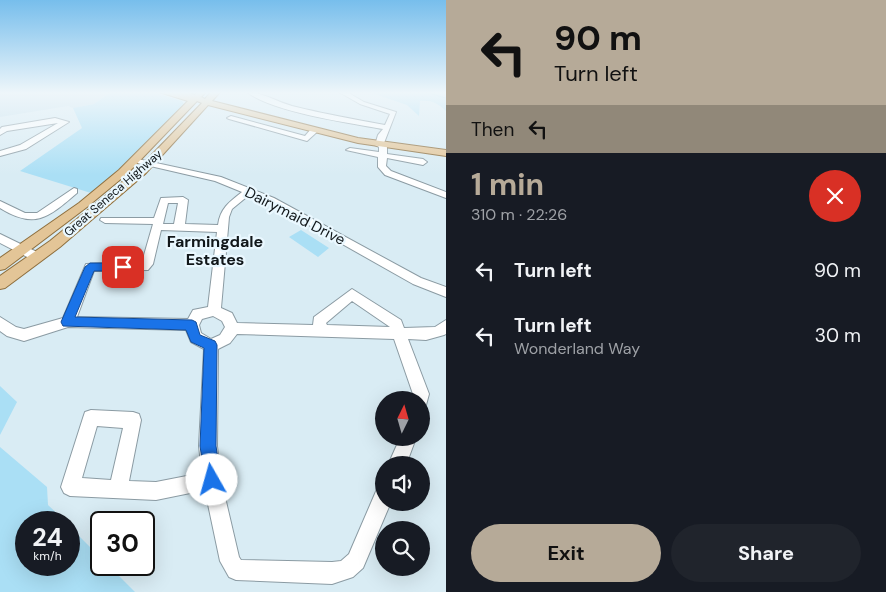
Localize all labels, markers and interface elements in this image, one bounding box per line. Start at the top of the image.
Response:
text: 90 m [554,15,642,61]
icon: left [471,20,536,85]
text: Turn left [554,59,638,88]
icon: left [524,115,552,143]
text: Then [471,117,514,142]
street label: Great Seneca Highway [61,146,166,240]
text: 1 min [471,165,544,204]
button: close [809,170,861,222]
street label: Dairymaid Drive [241,182,349,250]
text: 310 m · 22:26 [471,204,567,225]
district label: Farmingdale Estates [167,231,263,270]
pin [102,246,144,288]
icon: arrive [109,253,137,281]
icon: left [471,257,499,285]
text: Turn left [514,258,592,283]
text: 90 m [814,258,861,283]
text: Turn left [514,313,592,338]
icon: left [471,322,499,350]
text: 30 m [815,323,861,348]
text: Wonderland Way [514,338,640,359]
north arrow [375,391,430,446]
map controls [375,391,430,576]
position arrow [185,453,237,505]
button: sound [375,456,430,511]
speed limit sign: 30 [90,511,155,576]
text: 24 [32,521,63,554]
button: search [375,521,430,576]
button: Exit [471,524,661,582]
button: Share [671,524,861,582]
text: km/h [33,548,62,564]

